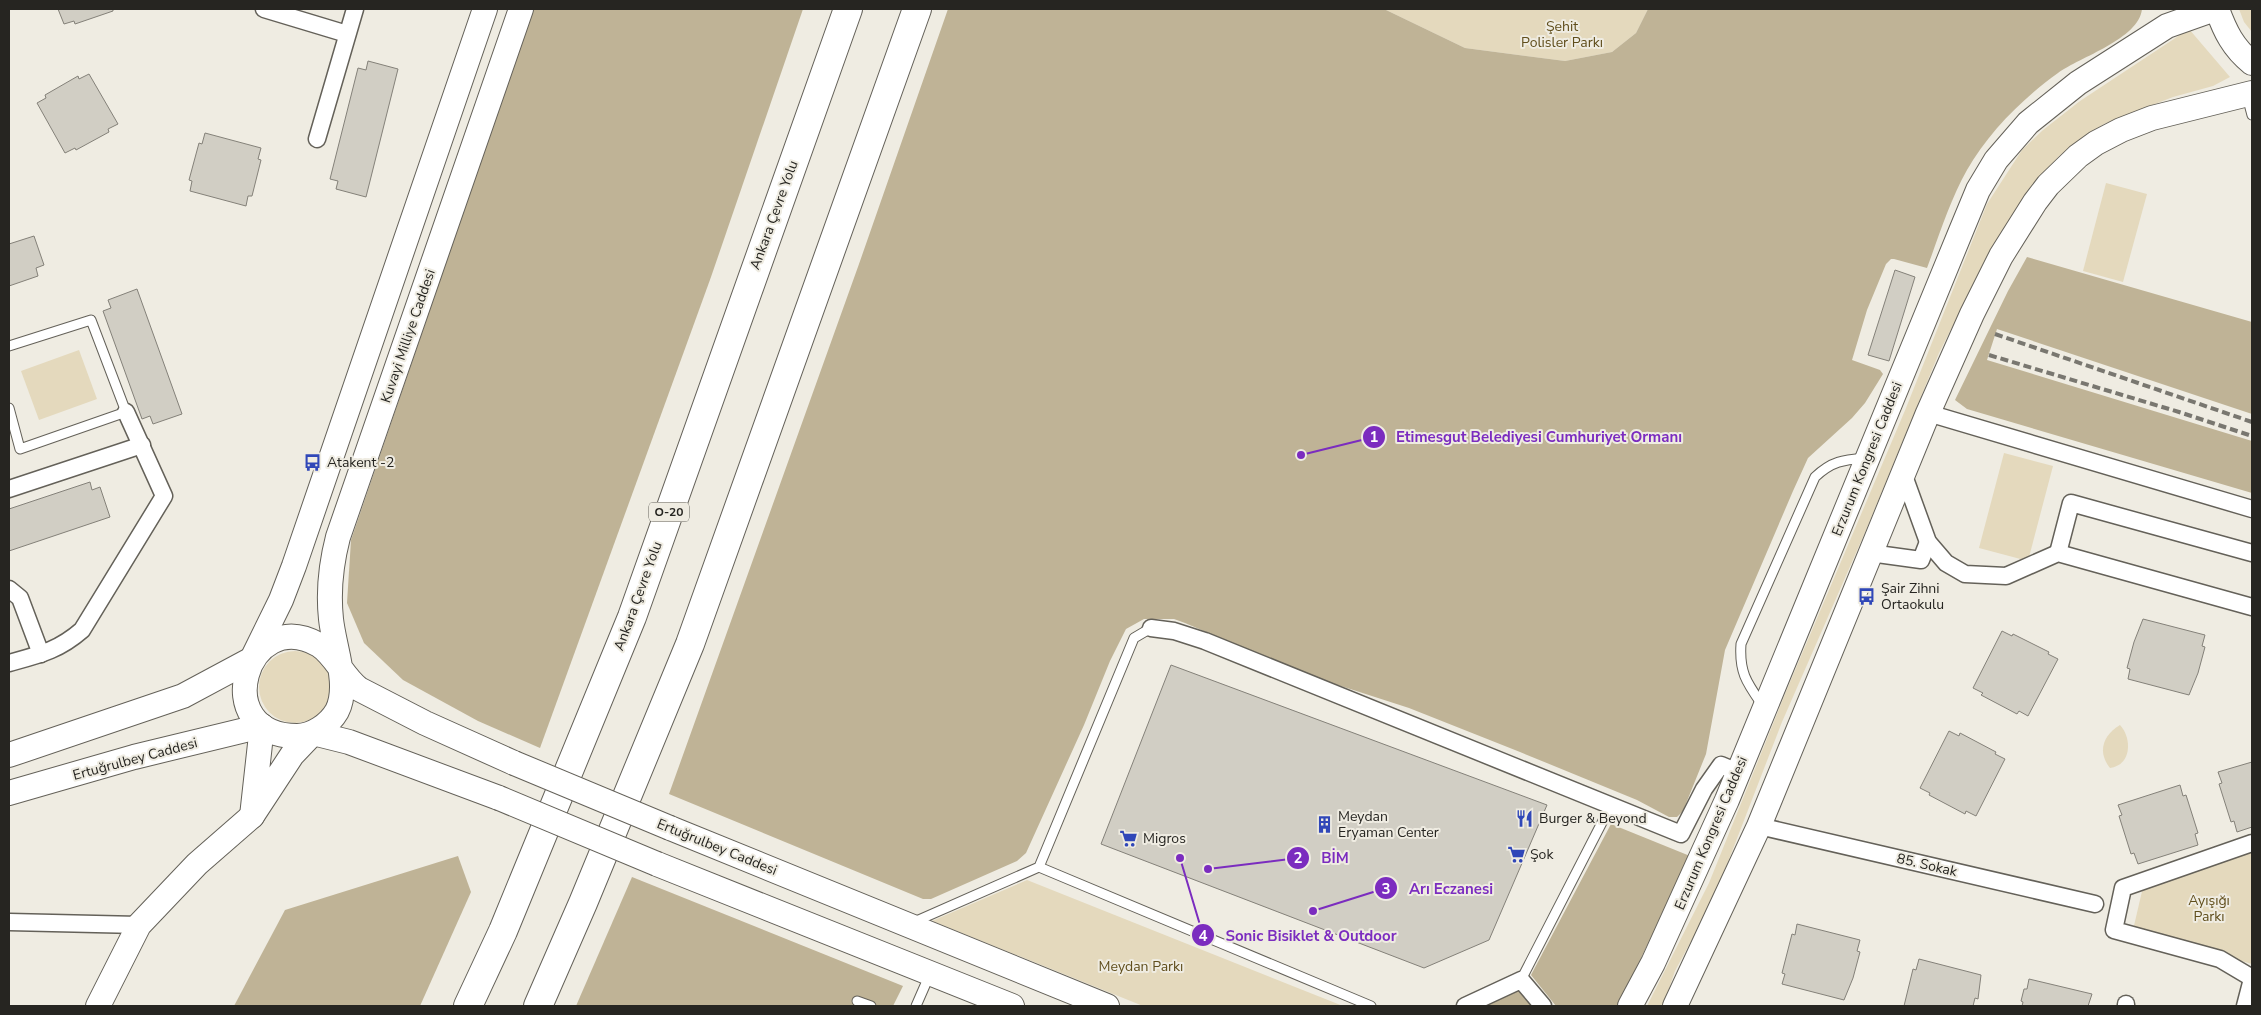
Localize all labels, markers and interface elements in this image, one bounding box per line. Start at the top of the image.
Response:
park label: Şehit Polisler Parkı [1521,17,1603,52]
street label: Ankara Çevre Yolu [745,158,803,272]
street label: Kuvayi Milliye Caddesi [376,267,440,405]
street label: Erzurum Kongresi Caddesi [1827,379,1907,539]
callout: Etimesgut Belediyesi Cumhuriyet Ormanı [1361,422,1692,452]
text: 1 [1369,427,1379,447]
text: Etimesgut Belediyesi Cumhuriyet Ormanı [1396,427,1682,447]
bus stop icon: Atakent -2 [303,452,323,472]
place label: Atakent -2 [327,453,394,472]
road number: O-20 [649,502,689,522]
street label: Ankara Çevre Yolu [609,539,667,653]
place label: Şair Zihni Ortaokulu [1881,579,1944,614]
bus stop icon: Şair Zihni Ortaokulu [1857,586,1877,606]
street label: Ertuğrulbey Caddesi [71,733,199,785]
street label: Erzurum Kongresi Caddesi [1670,753,1752,913]
place label: Meydan Eryaman Center [1338,807,1439,842]
restaurant icon: Burger & Beyond [1515,808,1535,828]
place label: Burger & Beyond [1539,809,1647,828]
street label: Ertuğrulbey Caddesi [654,814,780,880]
building icon: Meydan Eryaman Center [1314,814,1334,834]
supermarket icon: Migros [1119,828,1139,848]
place label: Migros [1143,829,1186,848]
callout: BİM [1286,843,1358,873]
supermarket icon: Şok [1506,844,1526,864]
place label: Şok [1530,845,1554,864]
text: 2 [1293,848,1303,868]
text: BİM [1321,848,1349,868]
street label: 85. Sokak [1895,849,1960,881]
callout: Arı Eczanesi [1374,873,1503,903]
text: 3 [1381,879,1391,899]
text: Arı Eczanesi [1409,879,1493,899]
park label: Ayışığı Parkı [2188,891,2230,926]
callout: Sonic Bisiklet & Outdoor [1191,920,1407,950]
text: 4 [1198,926,1208,946]
text: Sonic Bisiklet & Outdoor [1225,926,1397,946]
park label: Meydan Parkı [1099,957,1183,976]

